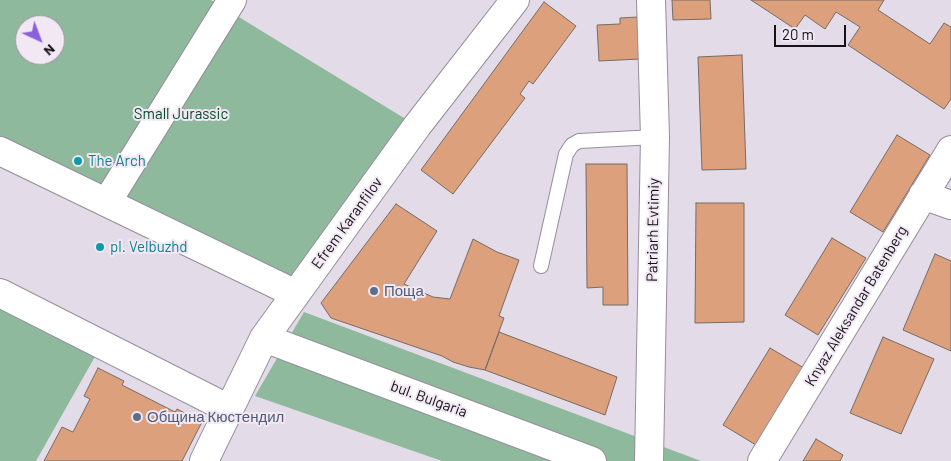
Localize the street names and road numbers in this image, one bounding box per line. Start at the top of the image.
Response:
street label: Efrem Karanfilov [308,174,386,272]
street label: Patriarh Evtimiy [643,178,663,282]
street label: Knyaz Aleksandar Batenberg [801,223,911,389]
street label: bul. Bulgaria [388,377,470,421]

